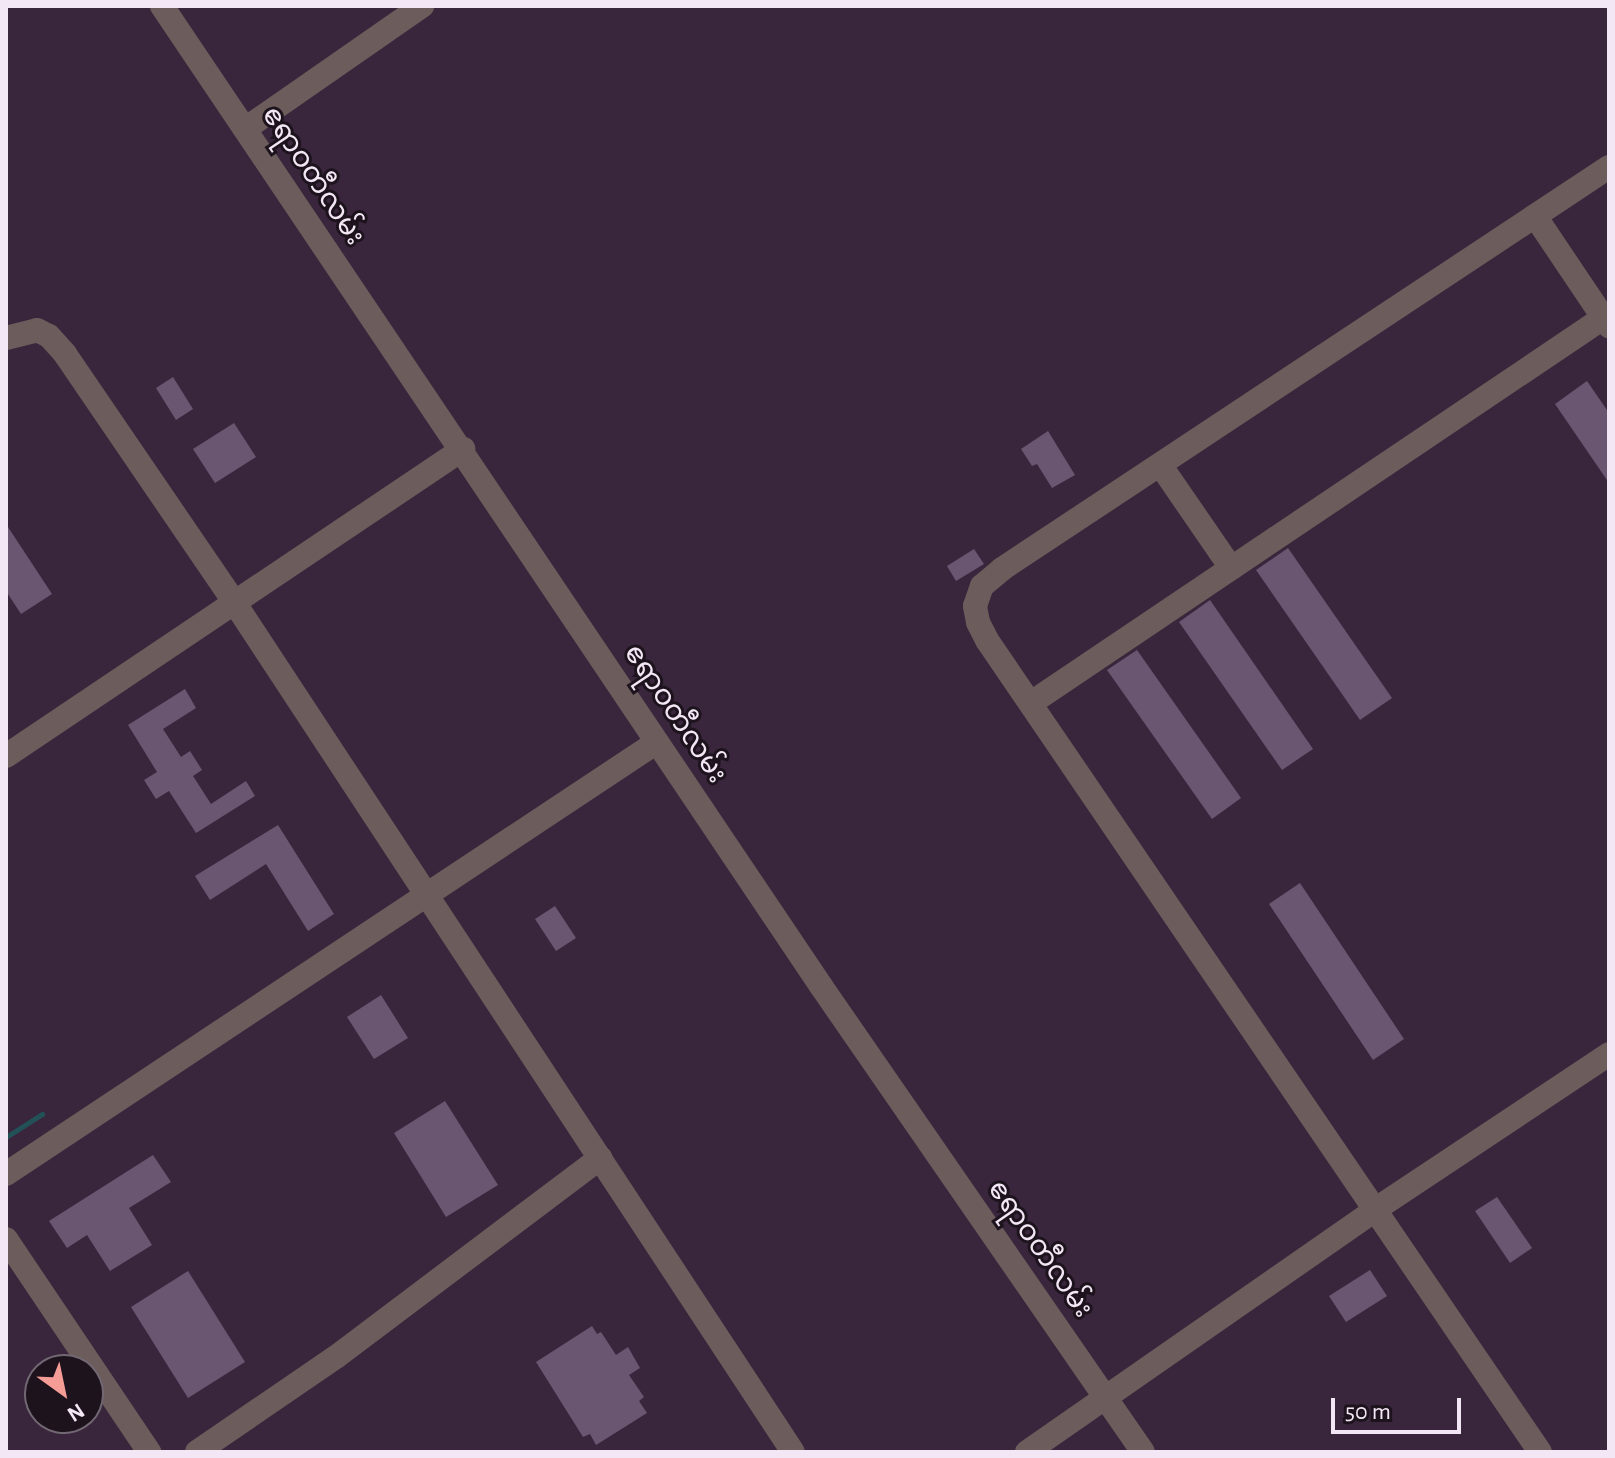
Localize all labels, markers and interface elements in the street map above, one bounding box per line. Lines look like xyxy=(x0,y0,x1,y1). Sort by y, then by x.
street label: ဧရာဝတီလမ်း xyxy=(254,100,372,252)
street label: ဧရာဝတီလမ်း xyxy=(616,638,734,790)
street label: ဧရာဝတီလမ်း xyxy=(980,1174,1100,1324)
north arrow xyxy=(24,1354,104,1434)
scale bar xyxy=(1335,1382,1465,1432)
text: N xyxy=(64,1399,88,1426)
text: 50 m xyxy=(1345,1400,1391,1424)

